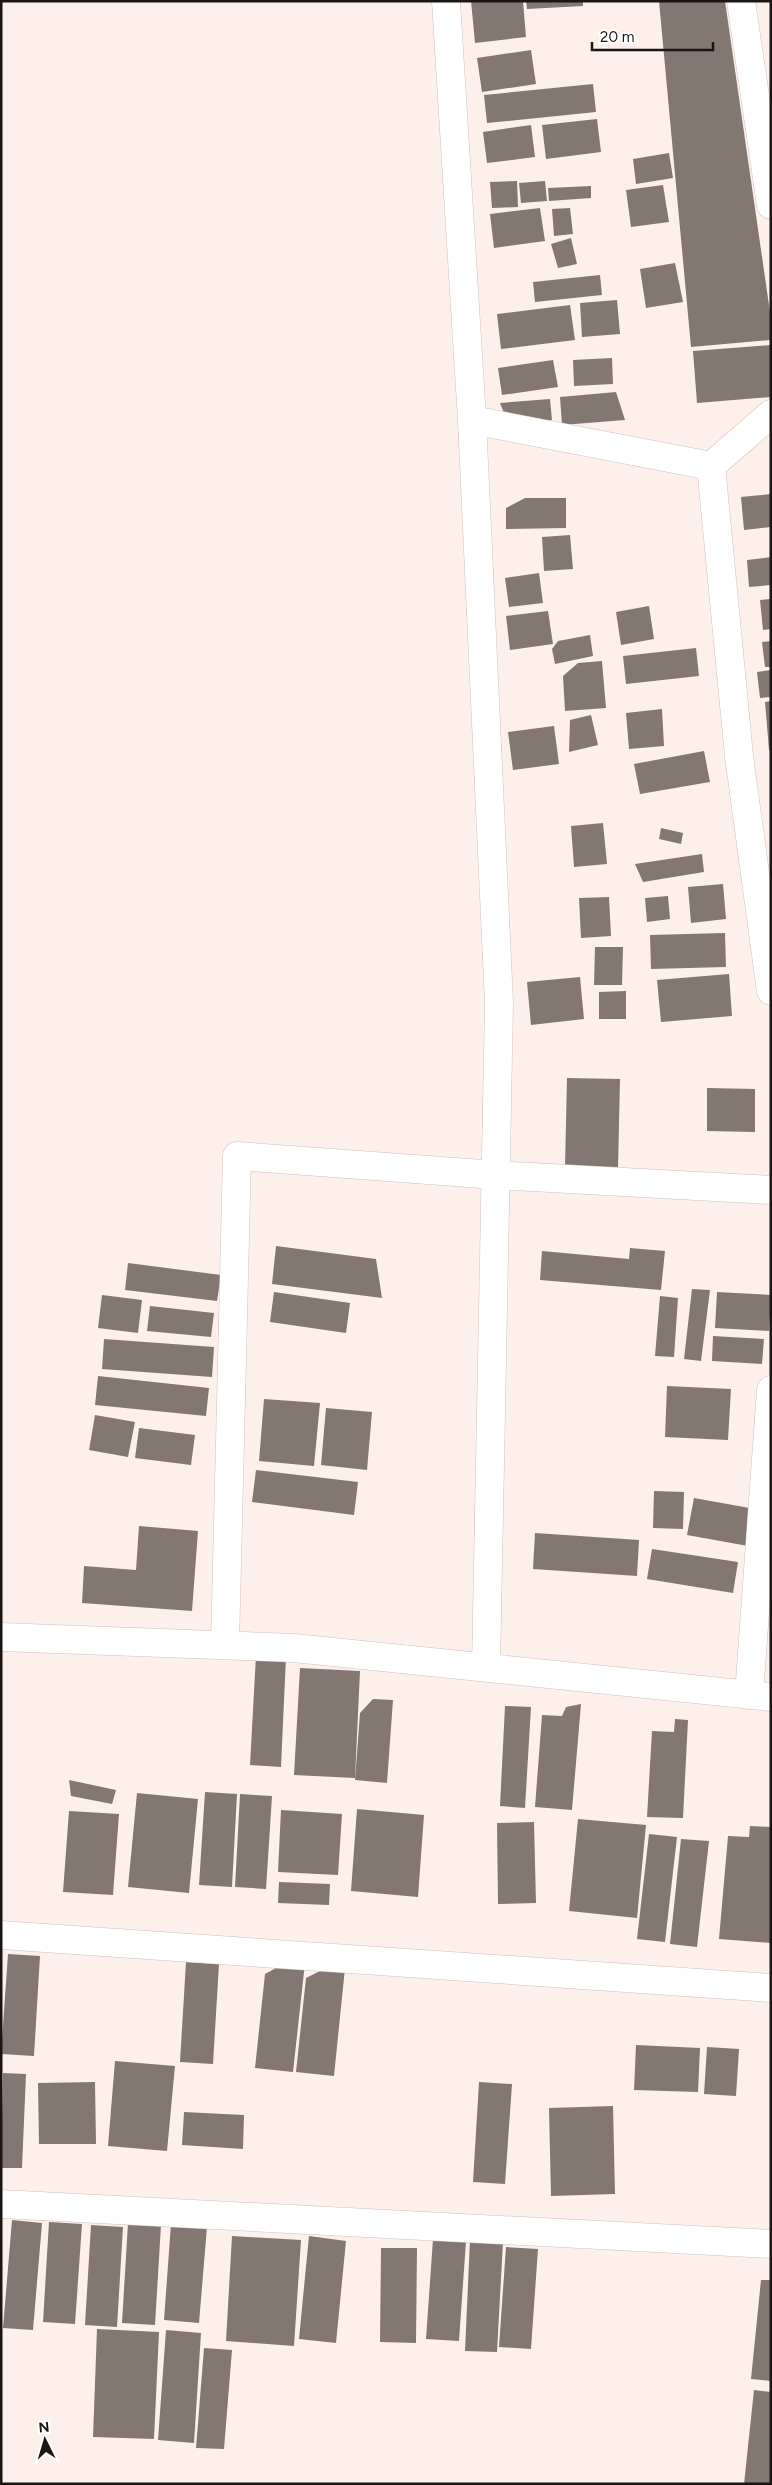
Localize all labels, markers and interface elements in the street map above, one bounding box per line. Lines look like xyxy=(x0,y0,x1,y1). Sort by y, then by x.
scale bar xyxy=(592,20,713,52)
text: 20 m xyxy=(600,28,634,46)
north arrow xyxy=(20,2415,70,2465)
text: N xyxy=(38,2419,50,2436)

